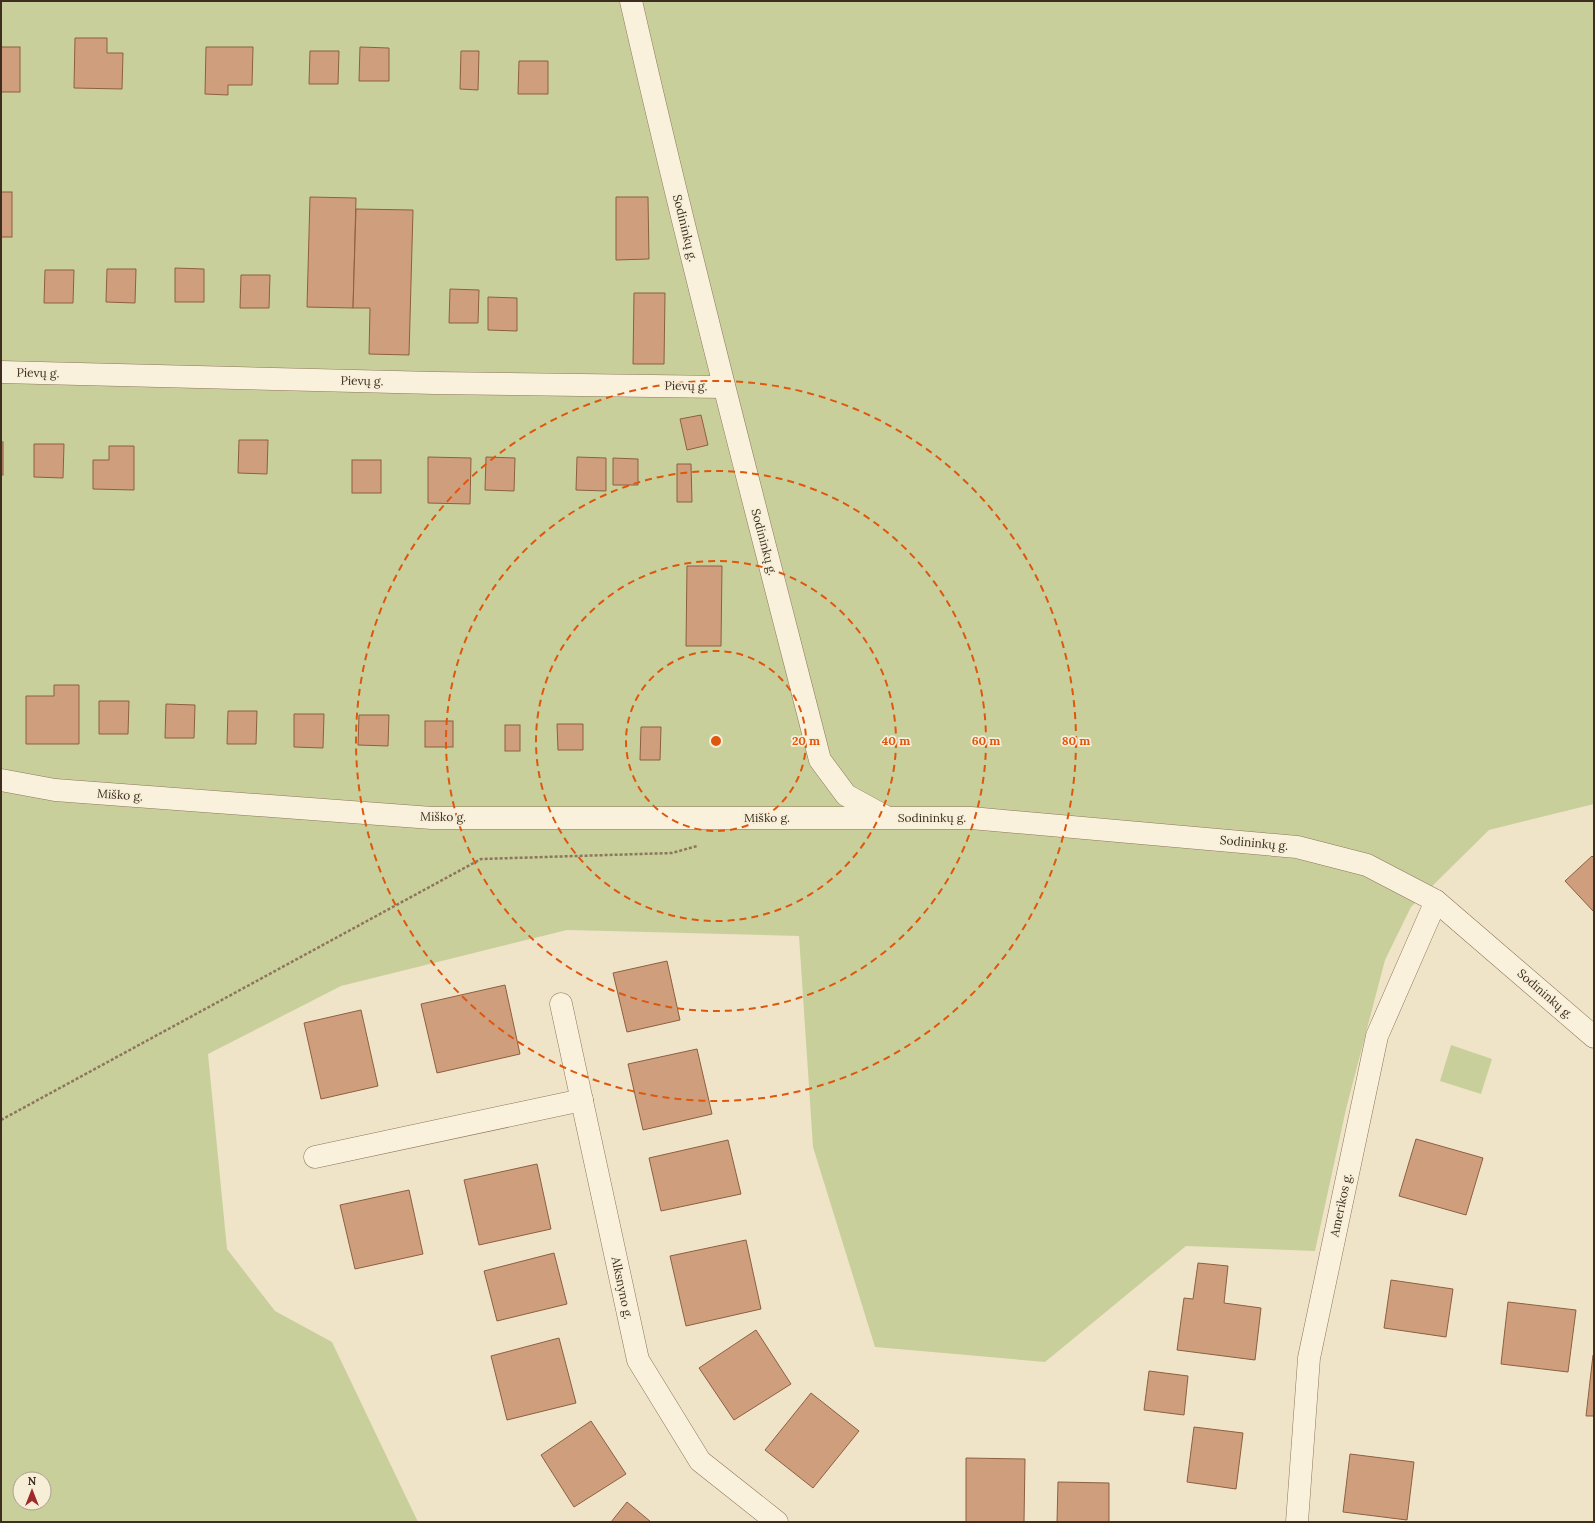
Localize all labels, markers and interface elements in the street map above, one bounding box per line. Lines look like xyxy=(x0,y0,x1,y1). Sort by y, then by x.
street label: Sodininkų g. xyxy=(670,193,701,263)
street label: Pievų g. xyxy=(16,365,60,380)
street label: Pievų g. xyxy=(340,373,384,388)
street label: Pievų g. xyxy=(664,378,708,393)
street label: Sodininkų g. xyxy=(748,507,781,577)
text: 20 m xyxy=(792,733,820,748)
text: 40 m xyxy=(882,733,910,748)
text: 60 m xyxy=(972,733,1000,748)
text: 80 m xyxy=(1062,733,1090,748)
centre of rings xyxy=(709,734,723,748)
street label: Miško g. xyxy=(97,785,144,804)
street label: Miško g. xyxy=(420,809,466,824)
street label: Miško g. xyxy=(744,810,790,825)
street label: Sodininkų g. xyxy=(898,810,966,825)
street label: Sodininkų g. xyxy=(1219,832,1289,853)
street label: Sodininkų g. xyxy=(1514,965,1576,1022)
street label: Amerikos g. xyxy=(1326,1172,1355,1239)
street label: Alksnyno g. xyxy=(608,1254,636,1320)
north arrow xyxy=(12,1471,52,1511)
text: N xyxy=(28,1474,37,1488)

